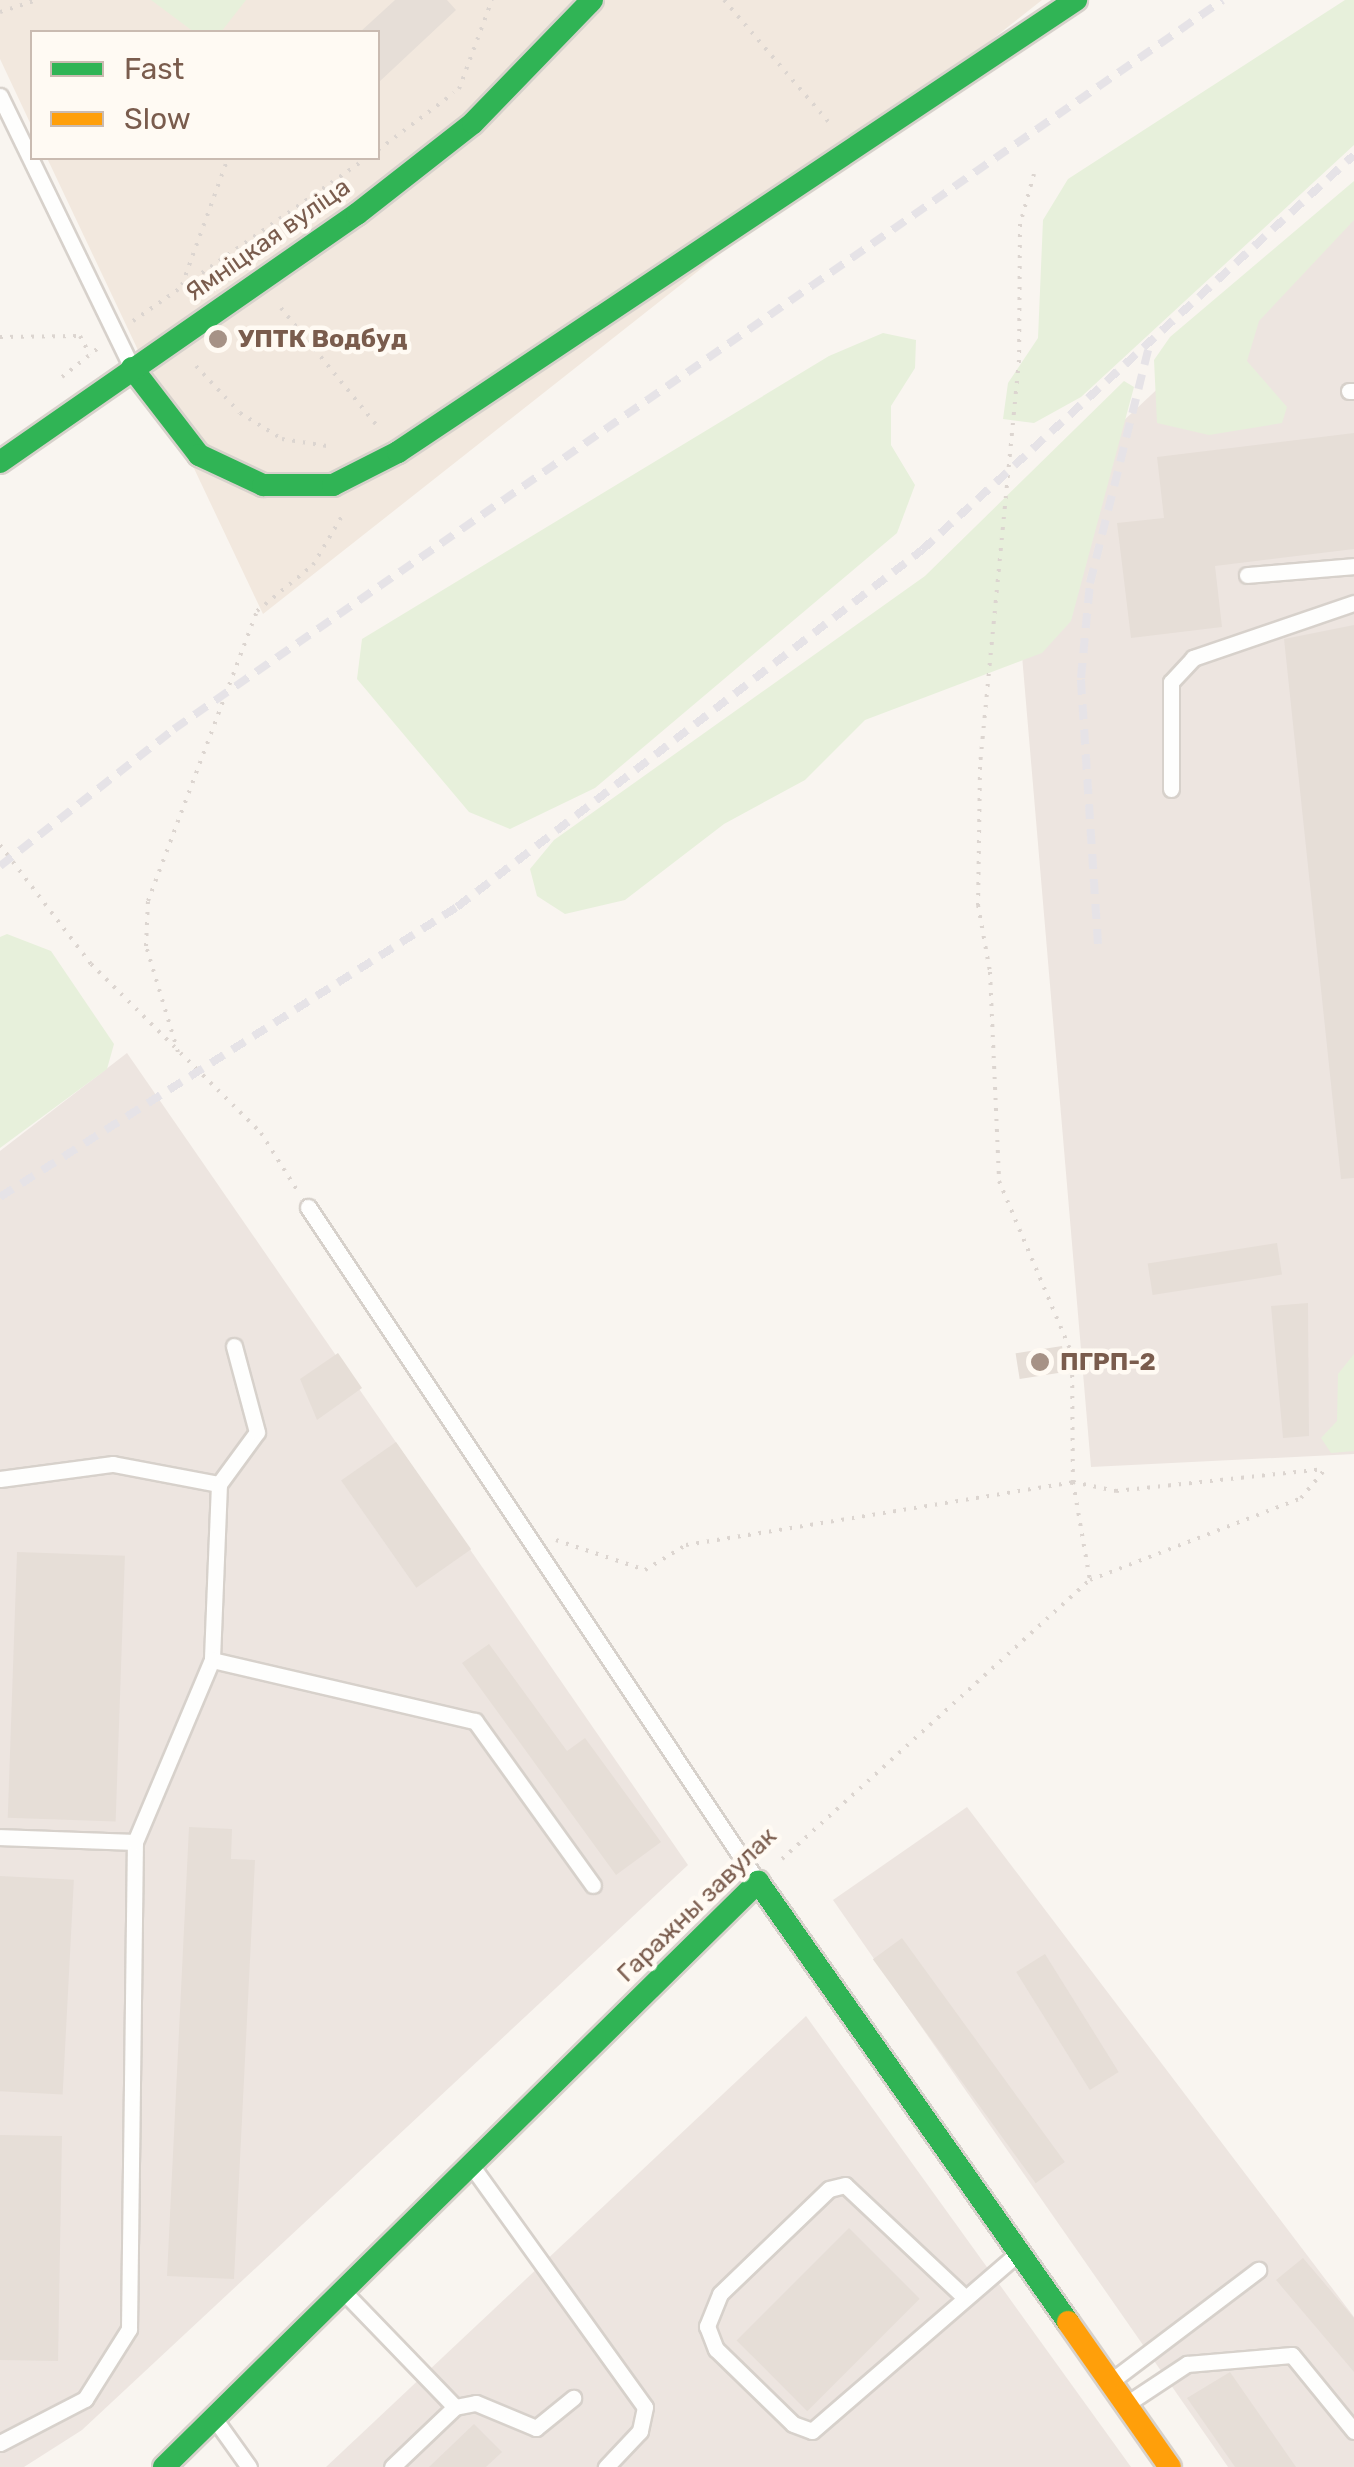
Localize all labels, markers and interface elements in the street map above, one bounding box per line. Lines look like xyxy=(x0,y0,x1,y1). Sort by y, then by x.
legend xyxy=(30,30,380,160)
text: Fast xyxy=(124,51,184,87)
text: Slow xyxy=(124,101,191,137)
street label: Ямніцкая вуліца xyxy=(180,172,356,308)
place label: УПТК Водбуд xyxy=(238,324,407,354)
marker: УПТК Водбуд xyxy=(207,328,229,350)
place label: ПГРП-2 xyxy=(1060,1347,1156,1377)
marker: ПГРП-2 xyxy=(1029,1351,1051,1373)
street label: Гаражны завулак xyxy=(611,1821,783,1989)

